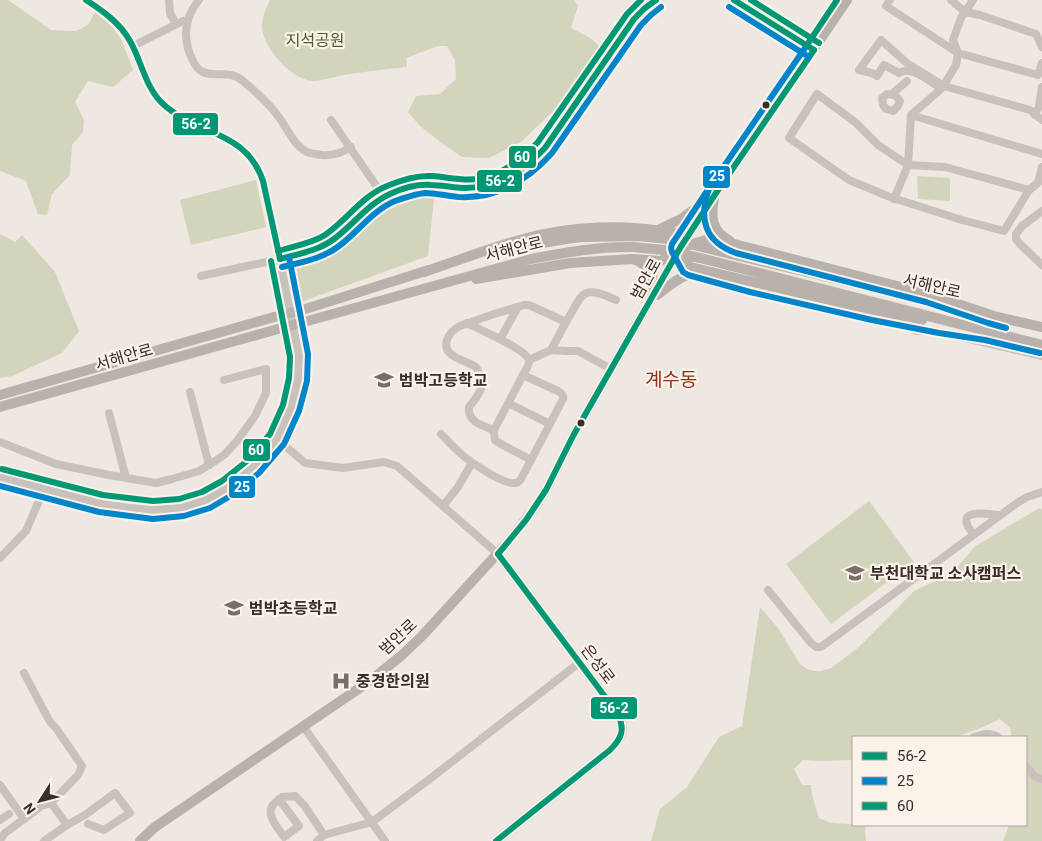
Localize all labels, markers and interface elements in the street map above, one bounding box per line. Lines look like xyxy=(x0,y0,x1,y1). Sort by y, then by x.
park label: 지석공원 xyxy=(286,31,344,50)
unlabelled marker xyxy=(761,100,771,110)
line badge: 56-2 xyxy=(172,112,219,136)
text: 56-2 xyxy=(181,116,211,132)
line badge: 60 xyxy=(508,145,537,169)
text: 60 xyxy=(514,149,530,165)
line badge: 25 xyxy=(702,165,731,189)
text: 25 xyxy=(709,168,725,184)
line badge: 56-2 xyxy=(476,169,523,193)
text: 56-2 xyxy=(485,173,515,189)
street label: 서해안로 xyxy=(483,233,545,265)
street label: 범안로 xyxy=(627,255,665,303)
street label: 서해안로 xyxy=(901,270,963,302)
street label: 서해안로 xyxy=(93,340,155,374)
district label: 계수동 xyxy=(645,368,697,391)
school or university icon: 범박고등학교 xyxy=(373,369,395,391)
place label: 범박고등학교 xyxy=(399,371,488,390)
unlabelled marker xyxy=(576,418,586,428)
line badge: 60 xyxy=(242,438,271,462)
text: 60 xyxy=(248,442,264,458)
line badge: 25 xyxy=(228,475,256,499)
text: 25 xyxy=(234,479,250,495)
school or university icon: 부천대학교 소사캠퍼스 xyxy=(844,562,866,584)
place label: 부천대학교 소사캠퍼스 xyxy=(870,564,1021,583)
school or university icon: 범박초등학교 xyxy=(223,597,245,619)
place label: 범박초등학교 xyxy=(249,599,338,618)
street label: 범안로 xyxy=(375,615,421,659)
street label: 은성로 xyxy=(577,641,619,688)
hospital icon: 중경한의원 xyxy=(330,670,352,692)
place label: 중경한의원 xyxy=(356,672,430,691)
line badge: 56-2 xyxy=(590,696,638,720)
text: 56-2 xyxy=(599,700,629,716)
legend xyxy=(852,736,1027,826)
text: 56-2 xyxy=(897,747,926,765)
text: 25 xyxy=(897,772,914,790)
north arrow xyxy=(15,776,65,826)
text: 60 xyxy=(897,797,914,815)
text: N xyxy=(20,800,39,817)

